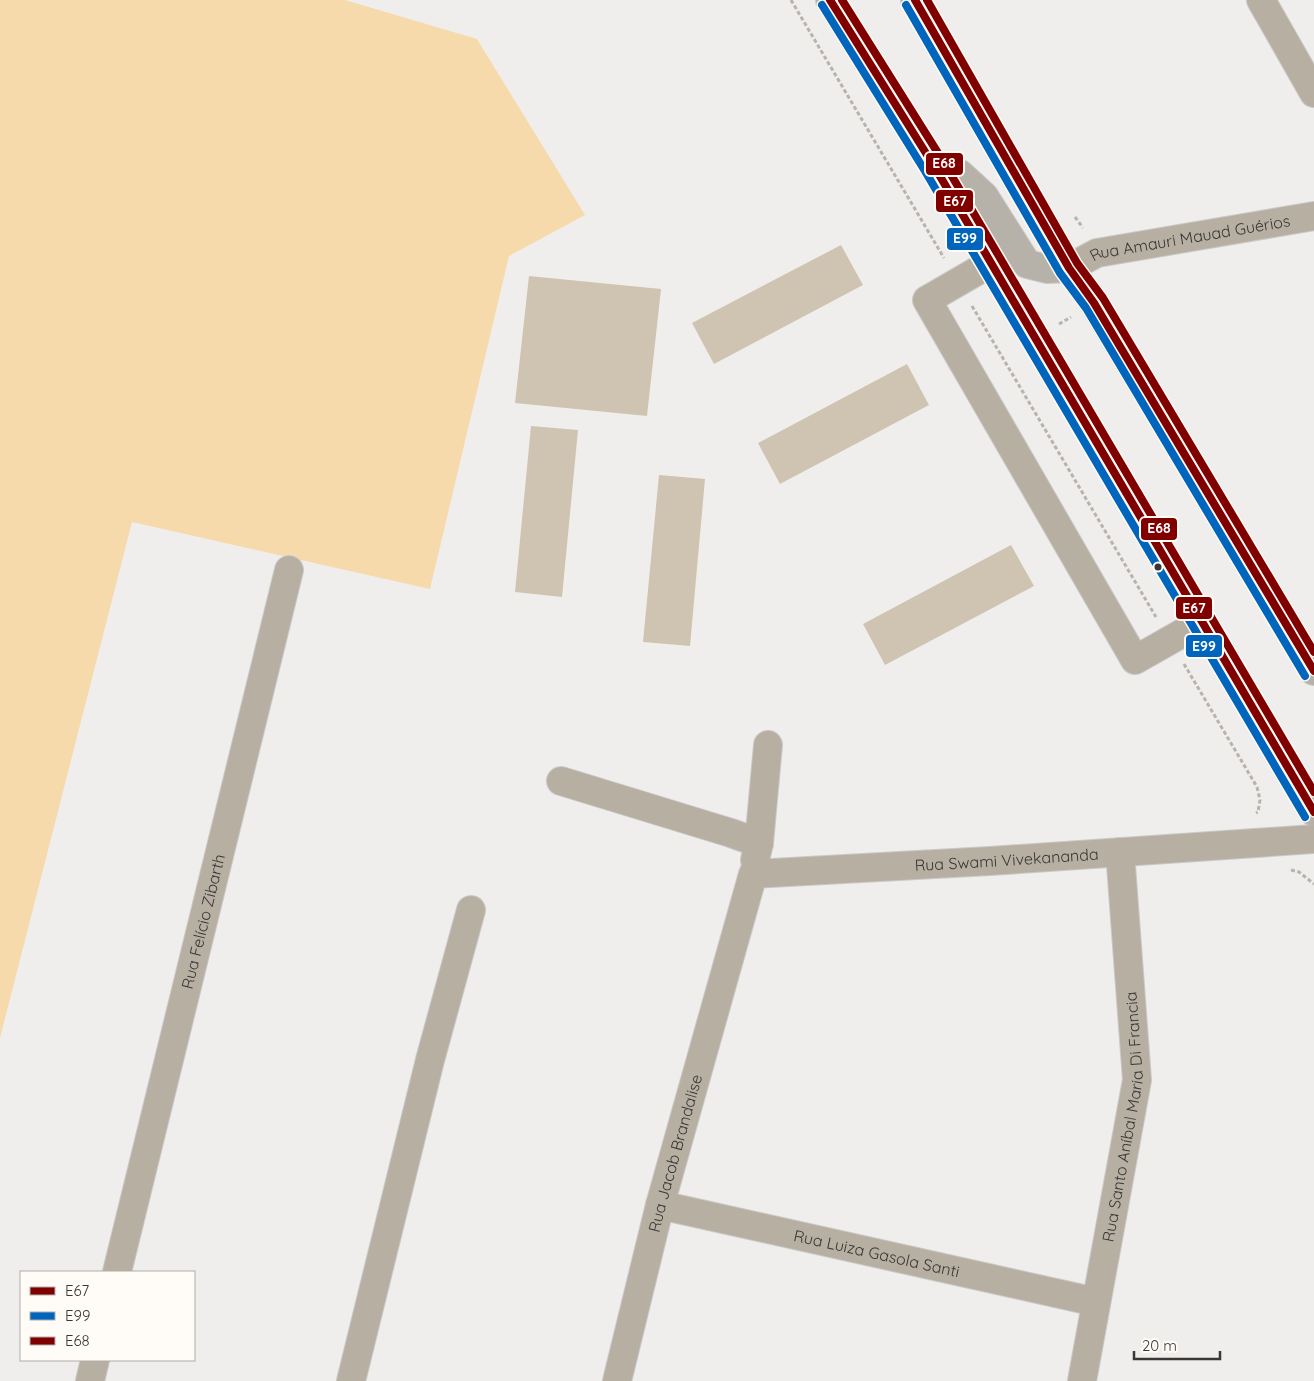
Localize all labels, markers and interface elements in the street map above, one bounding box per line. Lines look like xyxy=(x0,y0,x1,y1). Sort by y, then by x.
line badge: E68 xyxy=(925,152,964,176)
text: E68 xyxy=(932,154,956,172)
line badge: E67 xyxy=(935,189,974,213)
text: E67 xyxy=(943,192,967,210)
street label: Rua Amauri Mauad Guérios xyxy=(1086,210,1292,265)
line badge: E99 xyxy=(946,227,984,251)
text: E99 xyxy=(953,229,977,247)
line badge: E68 xyxy=(1140,517,1178,541)
text: E68 xyxy=(1147,519,1171,537)
unlabelled marker xyxy=(1153,562,1163,572)
line badge: E67 xyxy=(1175,596,1213,620)
text: E67 xyxy=(1182,599,1206,617)
line badge: E99 xyxy=(1185,634,1223,658)
text: E99 xyxy=(1192,637,1216,655)
street label: Rua Swami Vivekananda xyxy=(914,844,1099,875)
street label: Rua Felício Zibarth xyxy=(177,852,229,991)
street label: Rua Santo Aníbal Maria Di Francia xyxy=(1098,991,1147,1244)
street label: Rua Jacob Brandalise xyxy=(644,1072,706,1234)
street label: Rua Luiza Gasola Santi xyxy=(792,1225,962,1281)
legend xyxy=(20,1271,195,1361)
text: E67 xyxy=(65,1281,90,1300)
text: E99 xyxy=(65,1306,90,1325)
scale bar xyxy=(1134,1328,1220,1360)
text: E68 xyxy=(65,1331,90,1350)
text: 20 m xyxy=(1142,1336,1177,1355)

